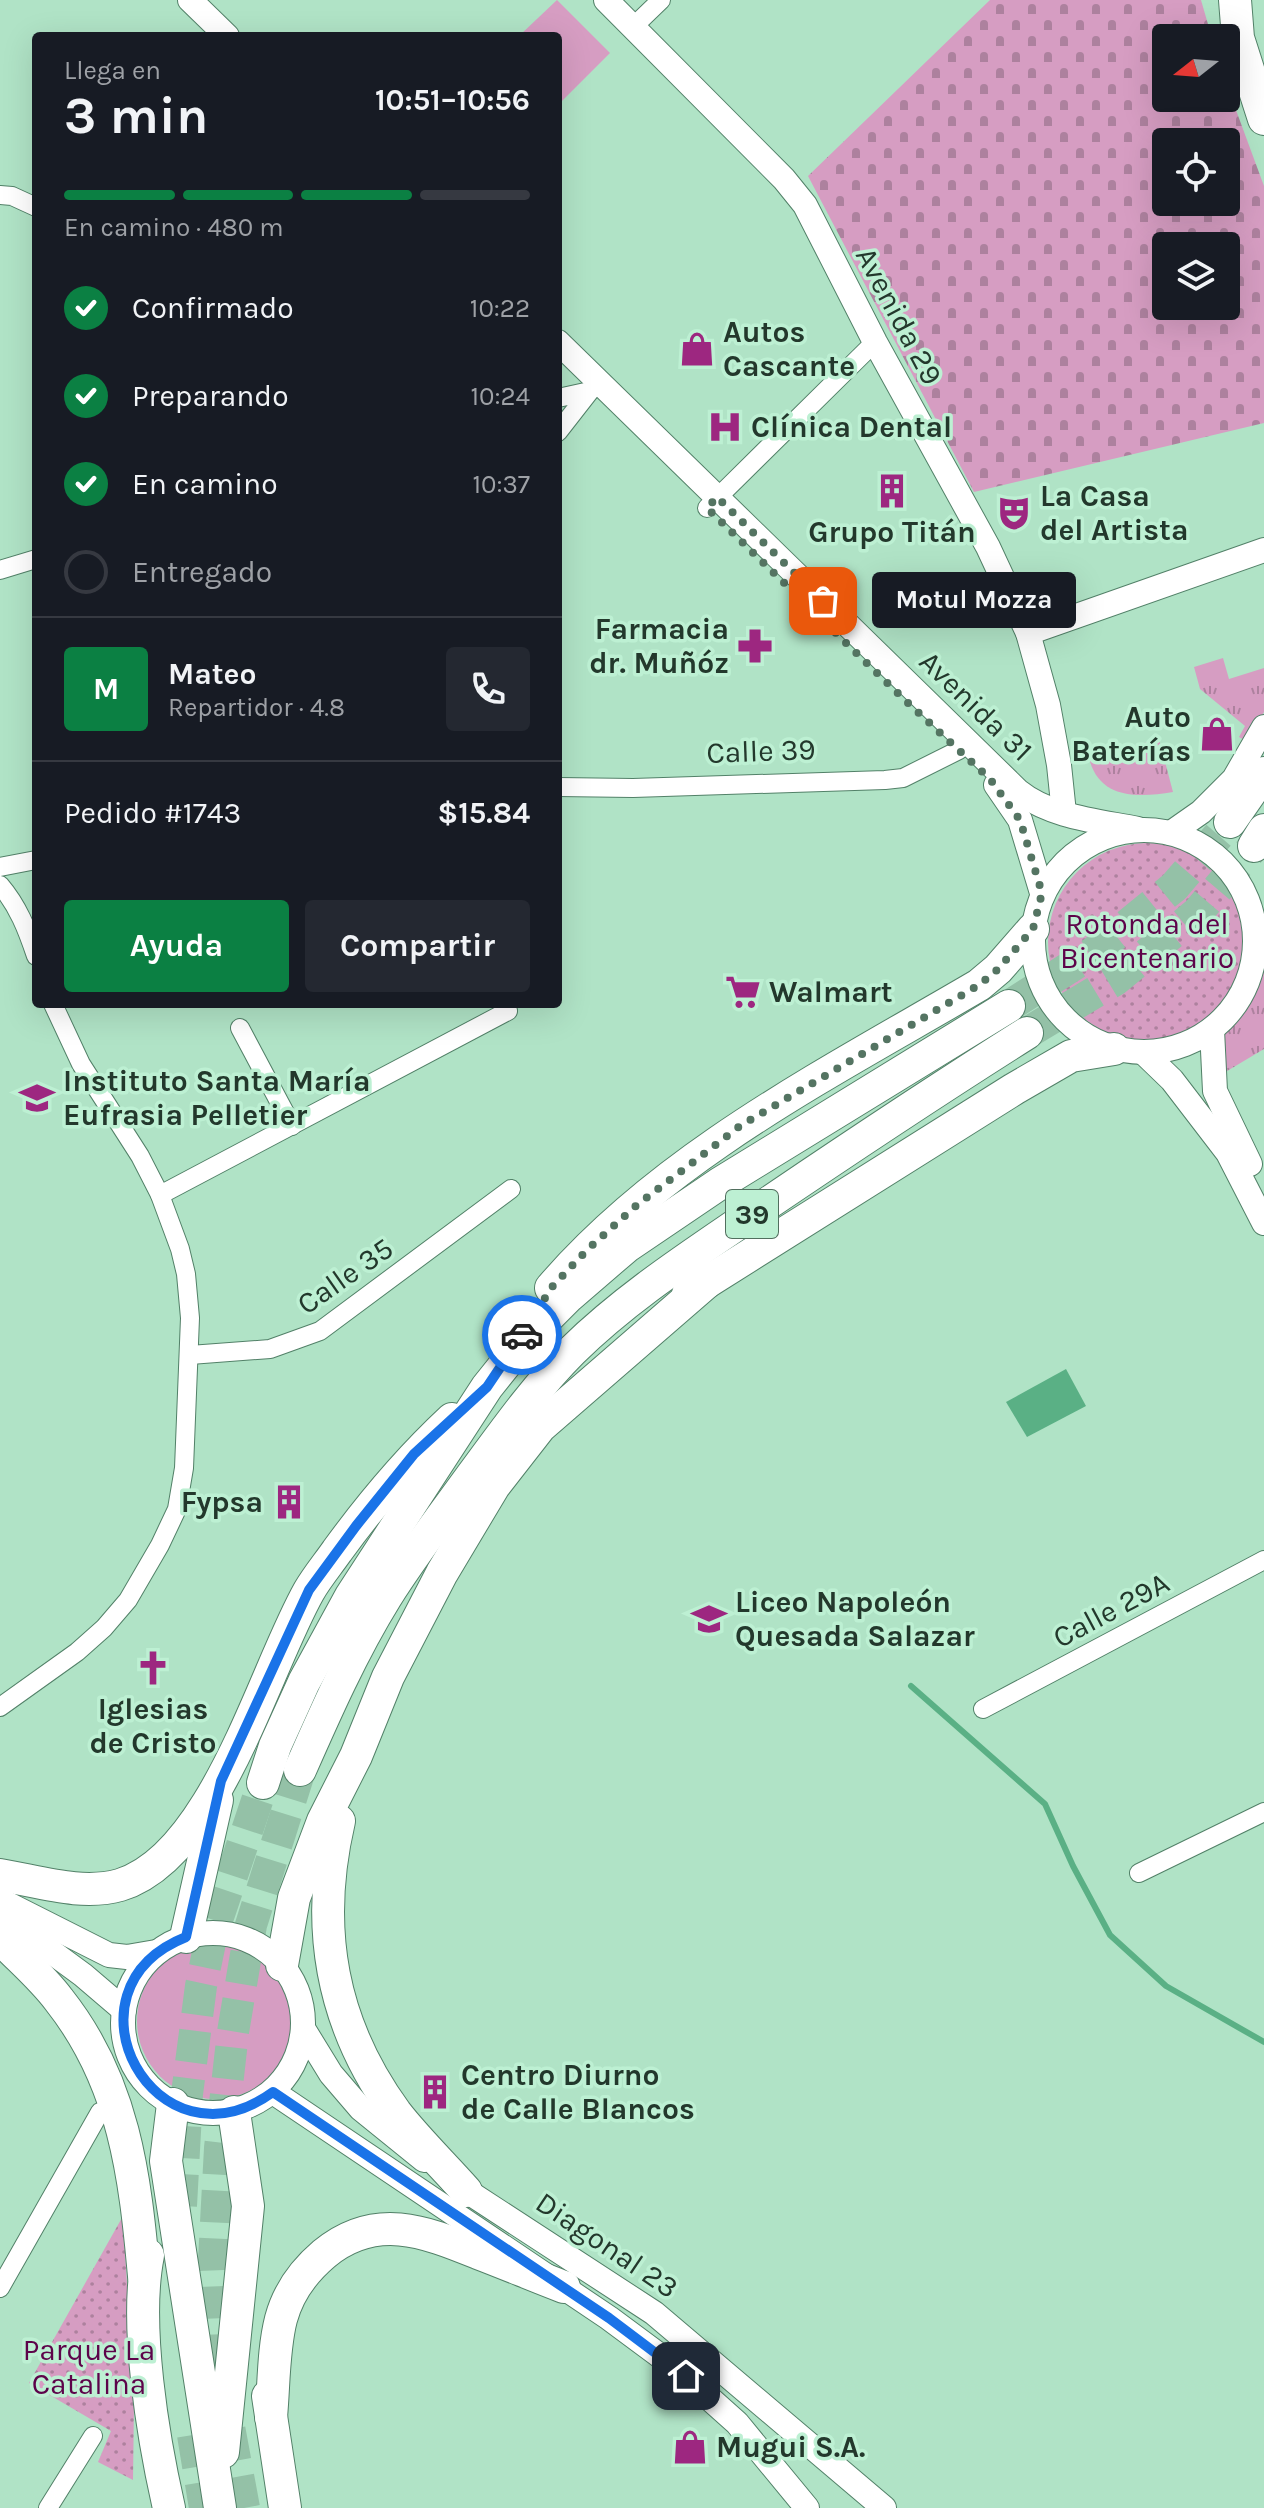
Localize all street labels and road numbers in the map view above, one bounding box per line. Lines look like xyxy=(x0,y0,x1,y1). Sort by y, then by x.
street label: Avenida 29 xyxy=(848,241,950,391)
street label: Avenida 31 xyxy=(912,643,1040,769)
street label: Calle 39 xyxy=(706,731,816,771)
road number: 39 xyxy=(726,1190,778,1238)
street label: Calle 35 xyxy=(290,1230,400,1322)
street label: Calle 29A xyxy=(1047,1564,1175,1656)
street label: Diagonal 23 xyxy=(529,2184,685,2306)

